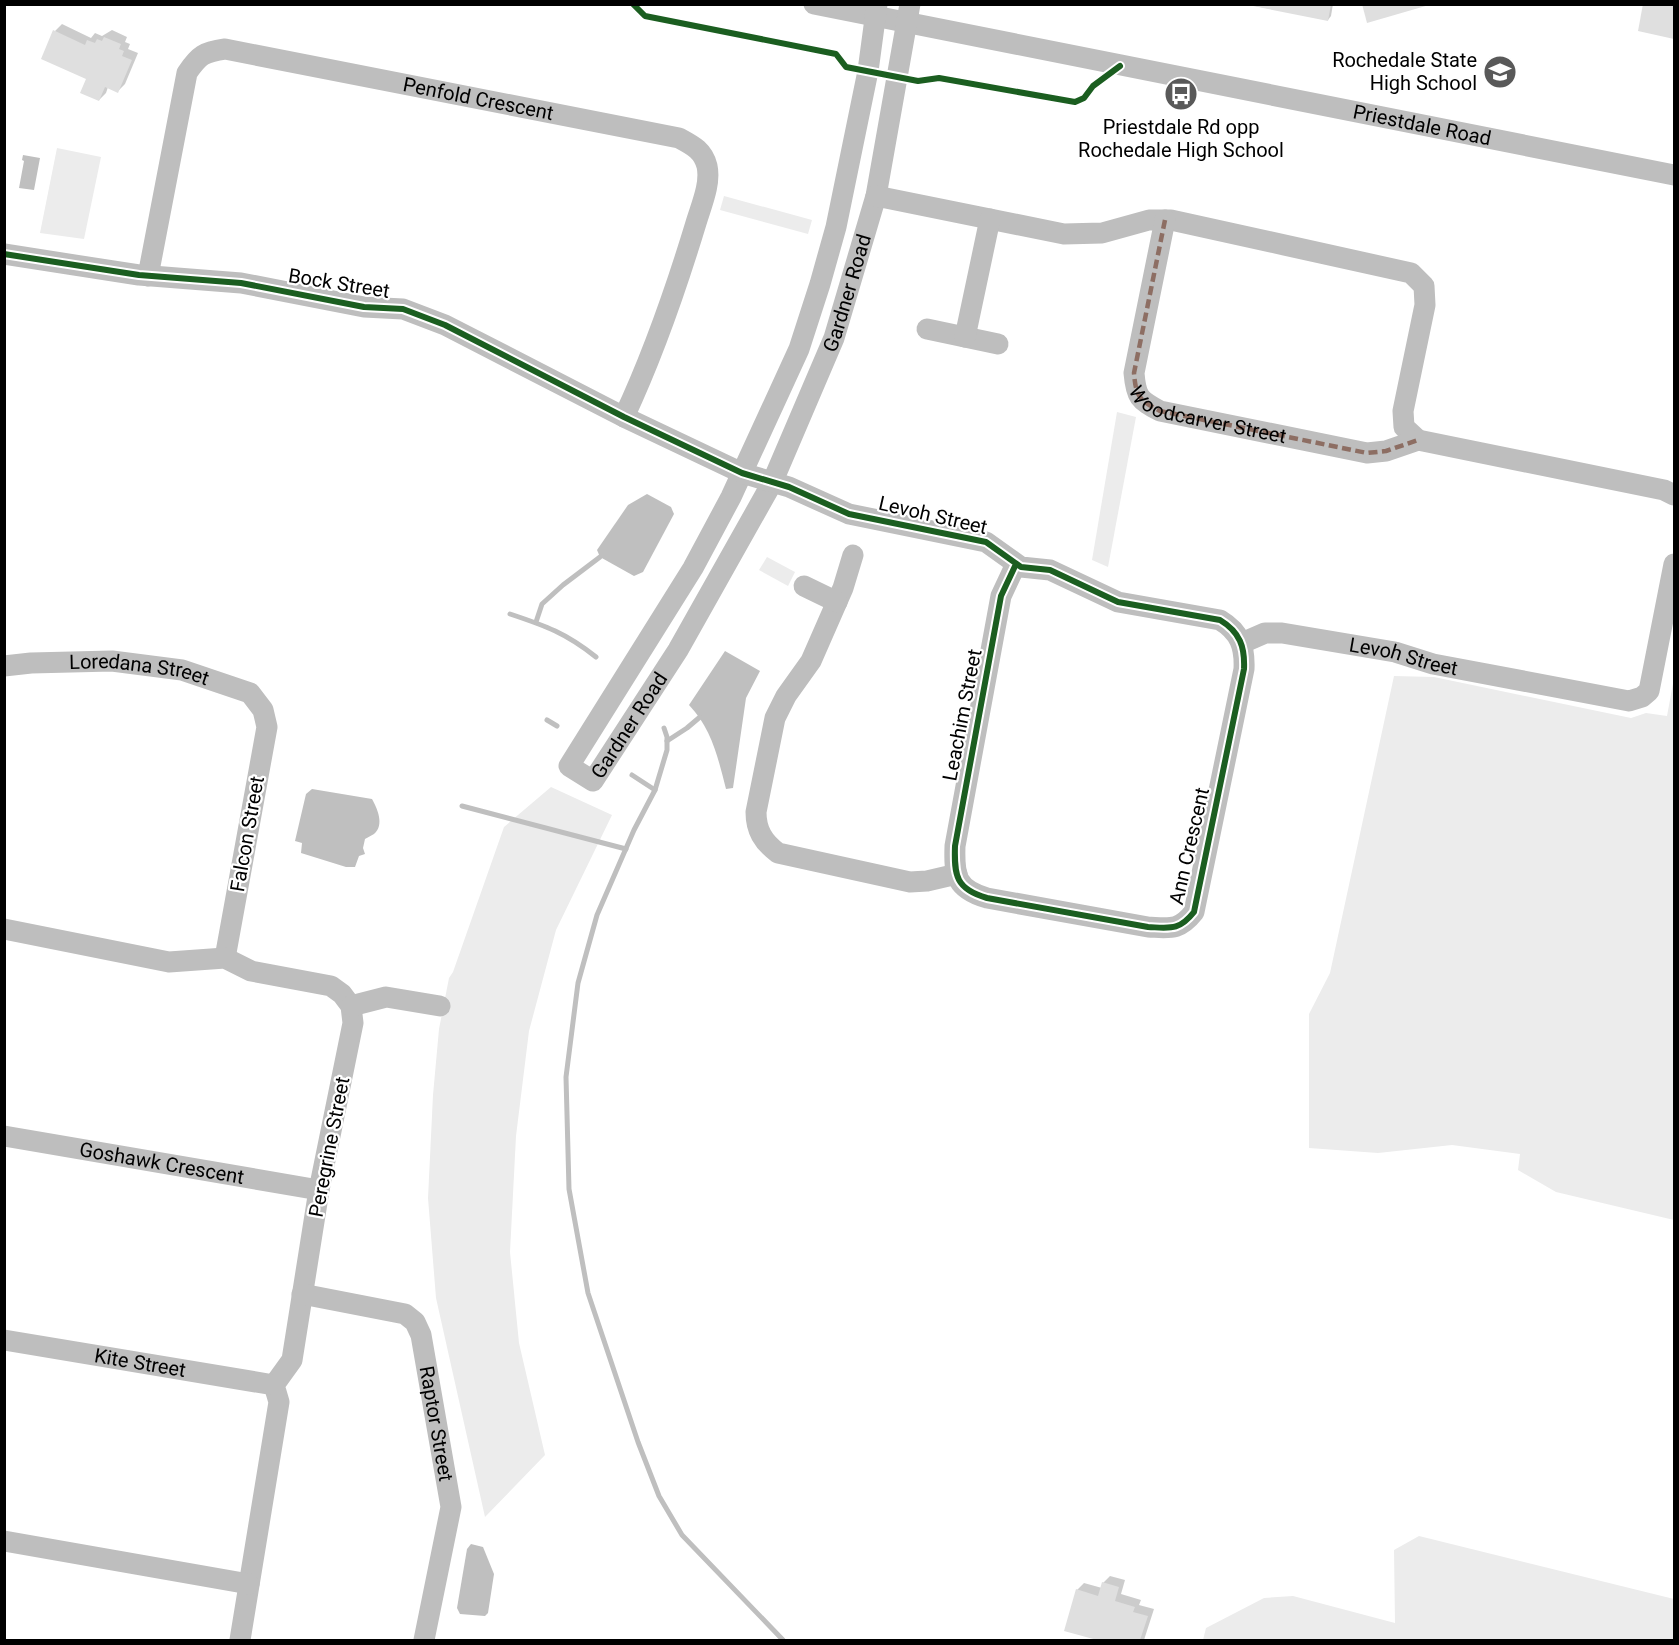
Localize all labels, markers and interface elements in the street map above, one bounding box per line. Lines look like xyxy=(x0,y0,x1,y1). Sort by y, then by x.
place label: Rochedale State High School xyxy=(1332,48,1477,95)
school or university icon: Rochedale State High School xyxy=(1482,54,1518,90)
street label: Penfold Crescent xyxy=(401,72,556,125)
bus stop icon: Priestdale Rd opp Rochedale High School xyxy=(1163,76,1199,112)
street label: Priestdale Road xyxy=(1351,99,1493,150)
place label: Priestdale Rd opp Rochedale High School xyxy=(1078,115,1284,162)
street label: Gardner Road xyxy=(817,231,876,356)
street label: Bock Street xyxy=(287,263,391,303)
street label: Woodcarver Street xyxy=(1124,381,1288,448)
street label: Levoh Street xyxy=(876,491,990,539)
street label: Levoh Street xyxy=(1347,633,1460,680)
street label: Leachim Street xyxy=(937,647,987,783)
street label: Loredana Street xyxy=(69,649,212,690)
street label: Gardner Road xyxy=(586,668,672,783)
street label: Falcon Street xyxy=(225,774,269,894)
street label: Ann Crescent xyxy=(1164,785,1214,907)
street label: Peregrine Street xyxy=(304,1075,354,1219)
street label: Goshawk Crescent xyxy=(78,1137,246,1189)
street label: Kite Street xyxy=(93,1343,188,1382)
street label: Raptor Street xyxy=(415,1364,458,1483)

